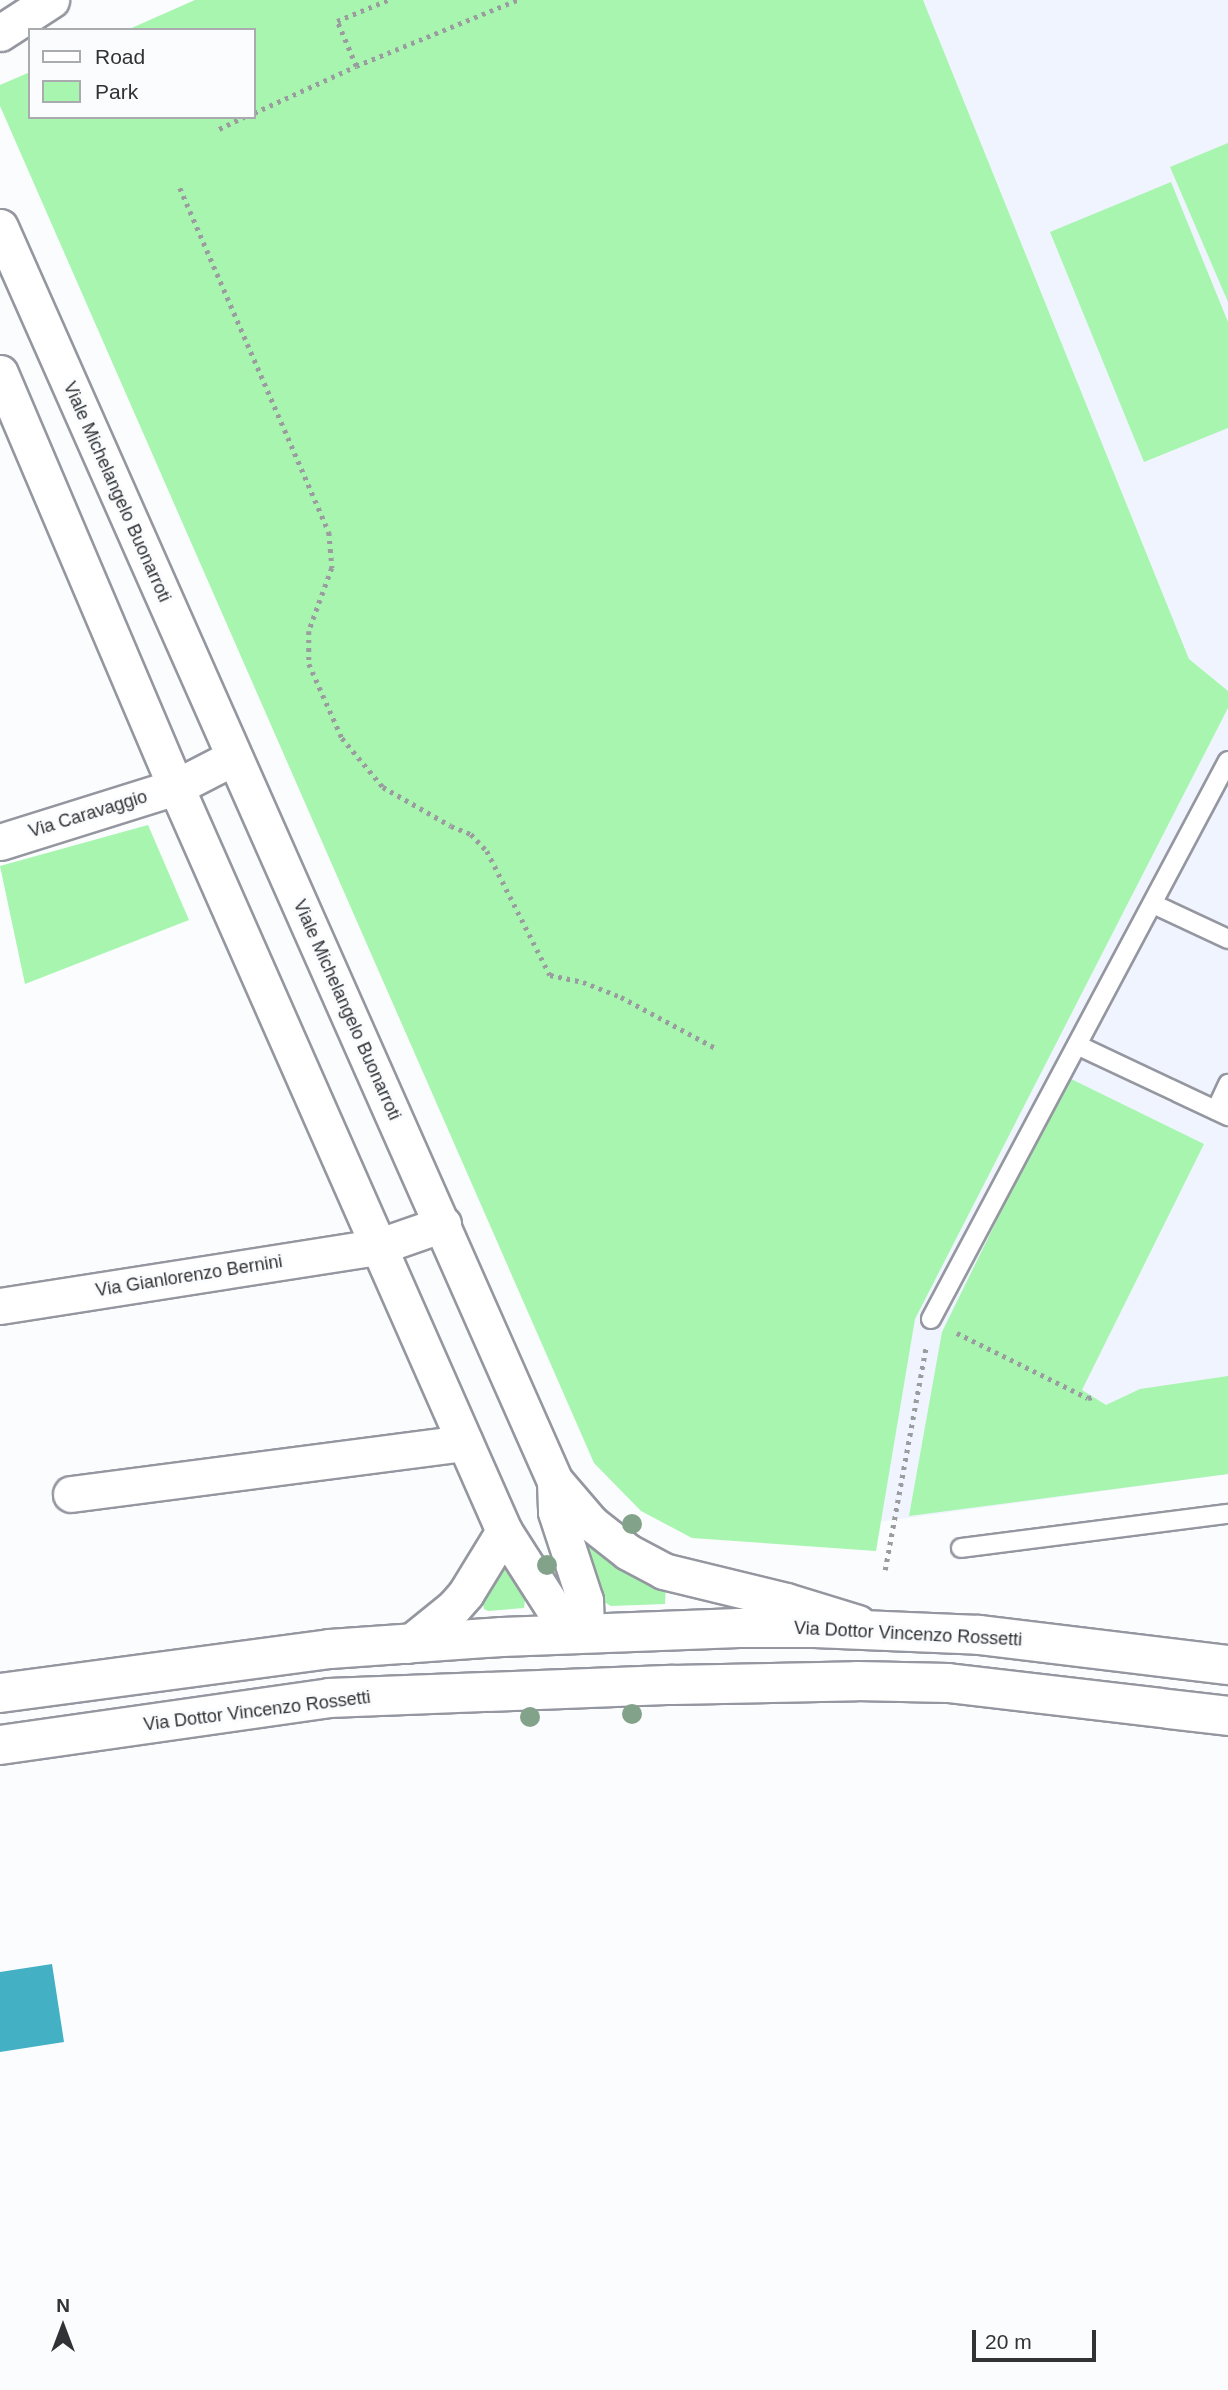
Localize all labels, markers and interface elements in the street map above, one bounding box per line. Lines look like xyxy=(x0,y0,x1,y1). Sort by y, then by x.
legend xyxy=(28,28,256,119)
text: Road xyxy=(95,45,145,68)
text: Park xyxy=(95,80,138,103)
street label: Viale Michelangelo Buonarroti xyxy=(59,379,175,605)
street label: Via Caravaggio xyxy=(26,786,150,842)
street label: Viale Michelangelo Buonarroti xyxy=(289,897,405,1123)
street label: Via Gianlorenzo Bernini xyxy=(94,1251,284,1301)
street label: Via Dottor Vincenzo Rossetti xyxy=(793,1617,1023,1651)
street label: Via Dottor Vincenzo Rossetti xyxy=(142,1686,372,1736)
north arrow xyxy=(28,2292,98,2362)
text: N xyxy=(56,2295,70,2316)
scale bar xyxy=(976,2316,1100,2360)
text: 20 m xyxy=(985,2330,1032,2353)

